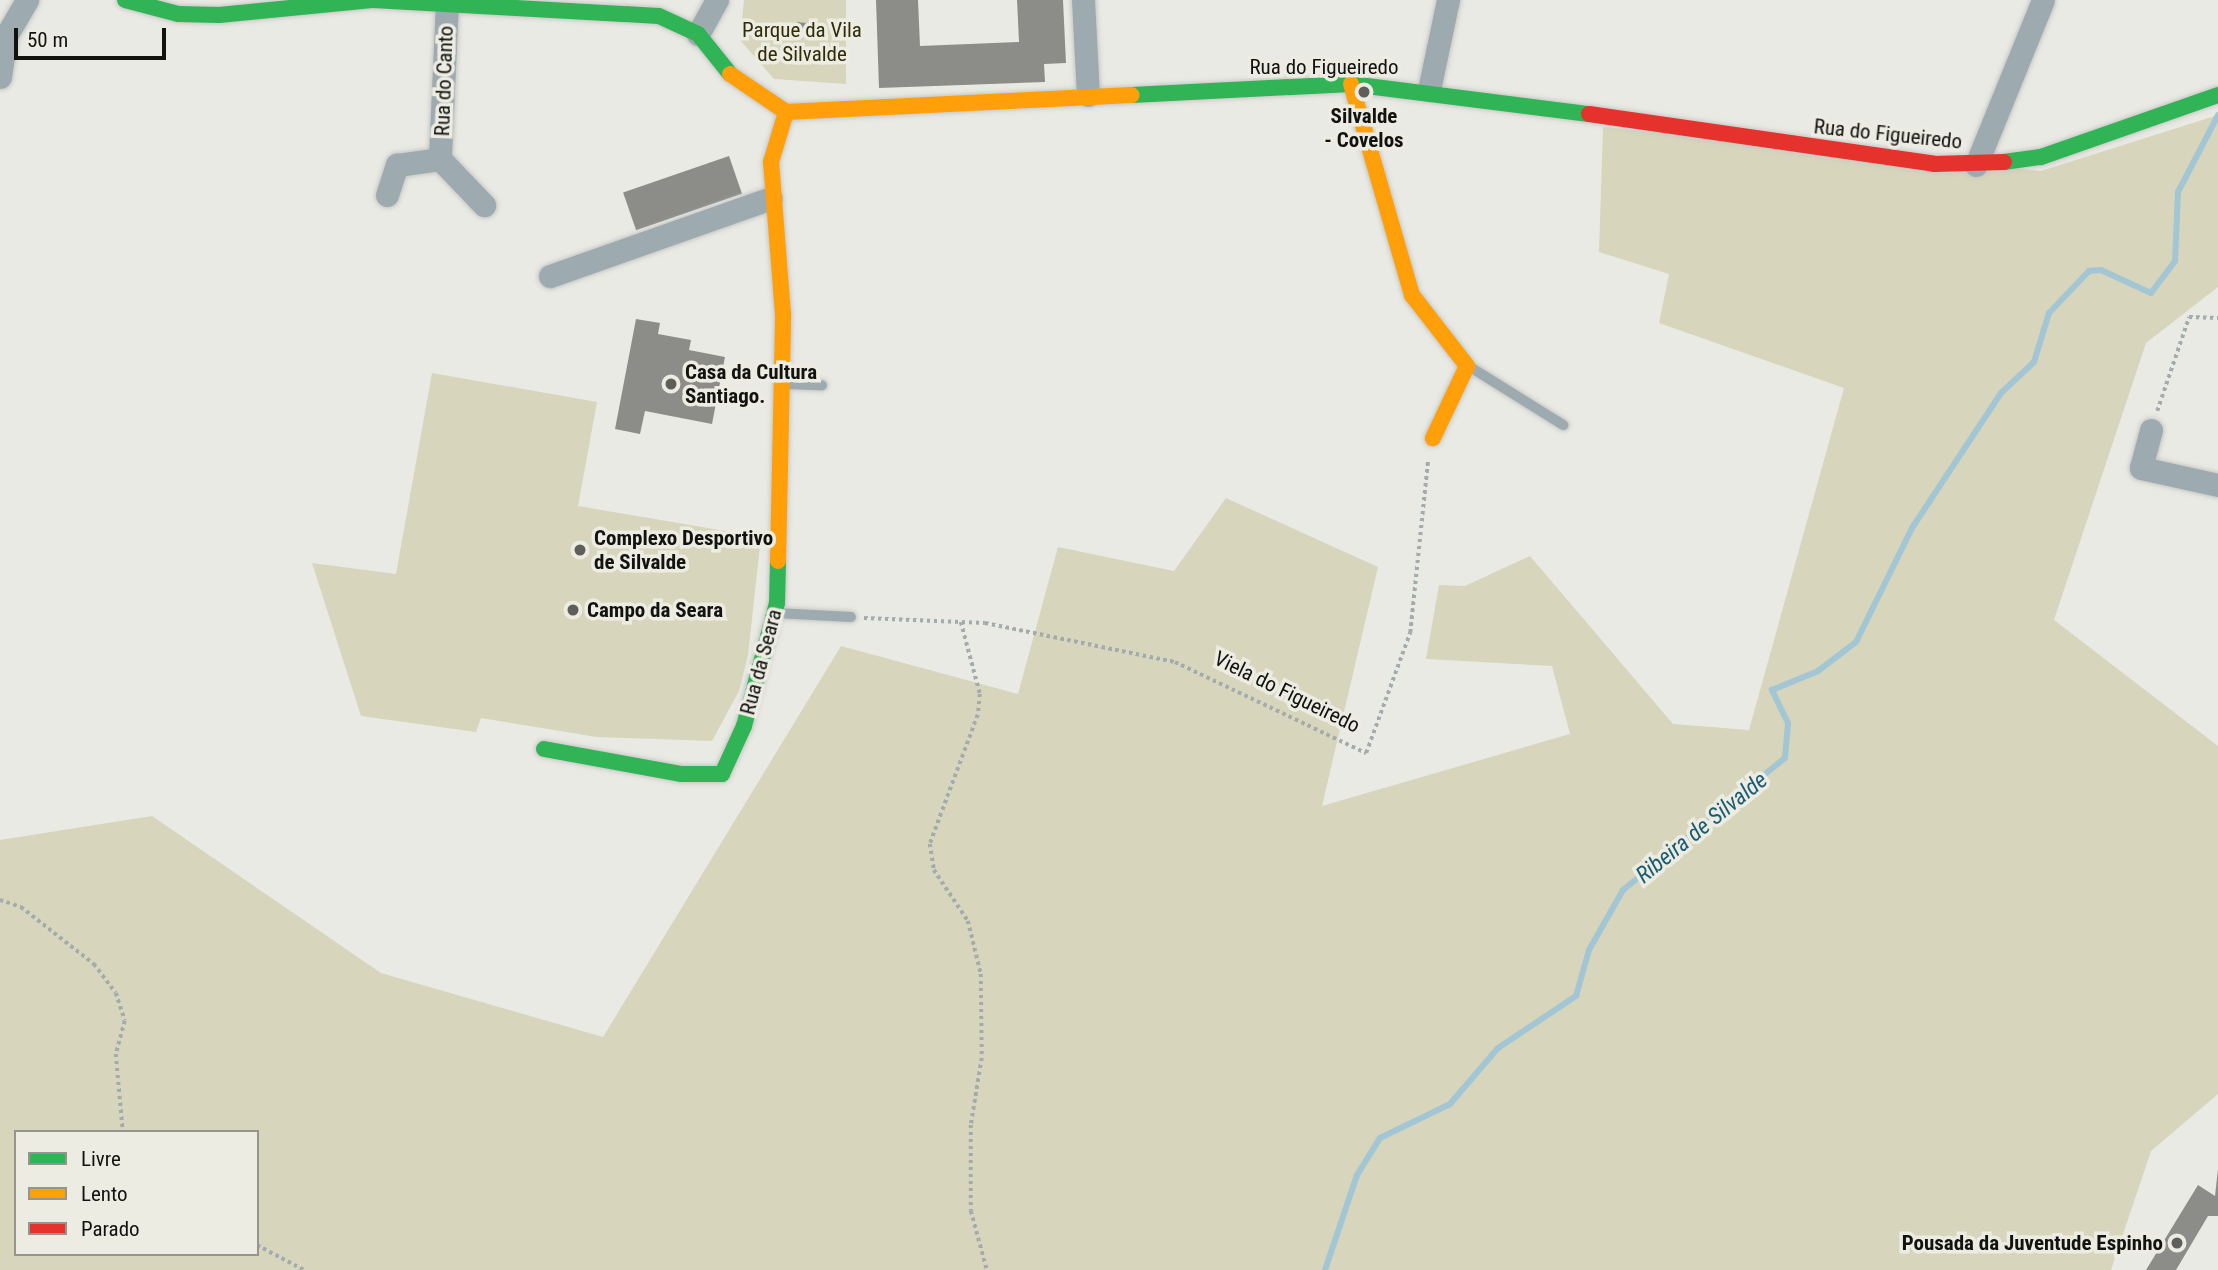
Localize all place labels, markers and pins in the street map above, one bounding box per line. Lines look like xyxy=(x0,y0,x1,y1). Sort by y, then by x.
marker: Silvalde - Covelos xyxy=(1356,84,1372,100)
place label: Silvalde - Covelos xyxy=(1324,103,1404,153)
place label: Casa da Cultura Santiago. xyxy=(685,359,817,409)
marker: Casa da Cultura Santiago. xyxy=(663,376,679,392)
place label: Complexo Desportivo de Silvalde xyxy=(594,525,773,575)
marker: Complexo Desportivo de Silvalde xyxy=(572,542,588,558)
place label: Campo da Seara xyxy=(587,597,723,623)
marker: Campo da Seara xyxy=(565,602,581,618)
place label: Pousada da Juventude Espinho xyxy=(1902,1230,2163,1256)
marker: Pousada da Juventude Espinho xyxy=(2169,1235,2185,1251)

